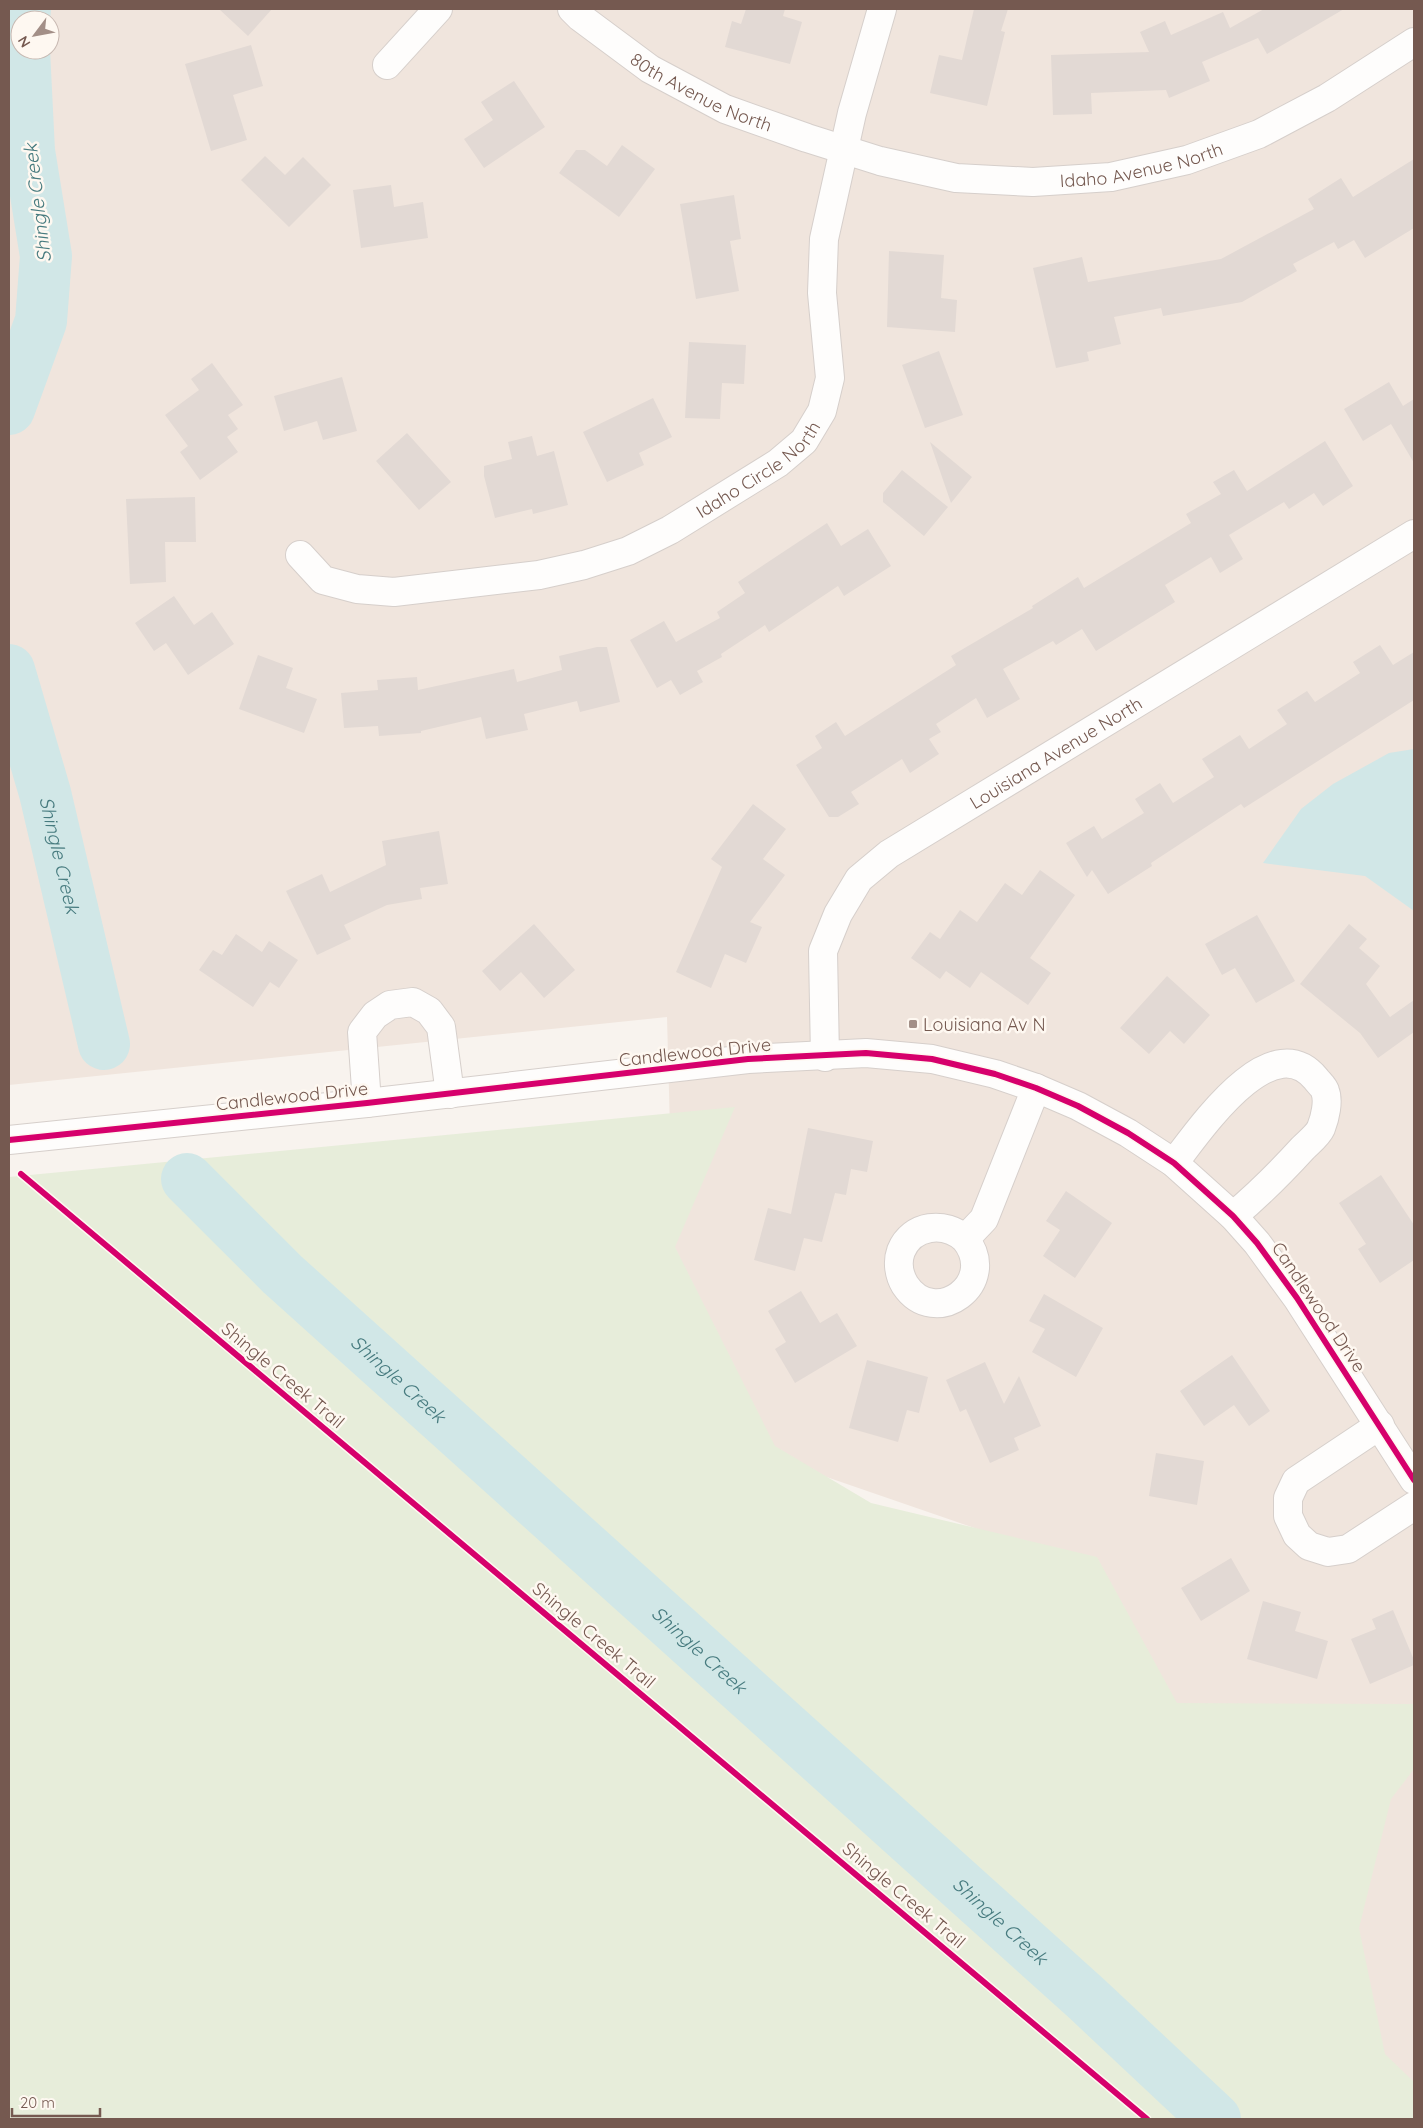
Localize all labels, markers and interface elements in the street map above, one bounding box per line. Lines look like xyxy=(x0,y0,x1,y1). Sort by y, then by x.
north arrow xyxy=(10,10,60,60)
text: N xyxy=(14,33,34,51)
street label: 80th Avenue North xyxy=(626,47,775,136)
street label: Idaho Avenue North xyxy=(1059,137,1226,192)
water label: Shingle Creek xyxy=(18,140,56,264)
street label: Idaho Circle North xyxy=(691,417,825,523)
street label: Louisiana Avenue North xyxy=(965,691,1146,814)
water label: Shingle Creek xyxy=(34,794,85,918)
place label: Louisiana Av N xyxy=(923,1013,1046,1036)
marker: Louisiana Av N xyxy=(907,1018,919,1030)
street label: Candlewood Drive xyxy=(618,1033,772,1071)
street label: Candlewood Drive xyxy=(215,1077,369,1115)
street label: Candlewood Drive xyxy=(1267,1237,1371,1377)
street label: Shingle Creek Trail xyxy=(217,1317,349,1433)
water label: Shingle Creek xyxy=(346,1330,452,1429)
street label: Shingle Creek Trail xyxy=(528,1577,660,1693)
water label: Shingle Creek xyxy=(647,1601,753,1700)
street label: Shingle Creek Trail xyxy=(838,1837,970,1953)
water label: Shingle Creek xyxy=(948,1872,1054,1971)
scale bar xyxy=(12,2086,100,2118)
text: 20 m xyxy=(20,2093,55,2112)

